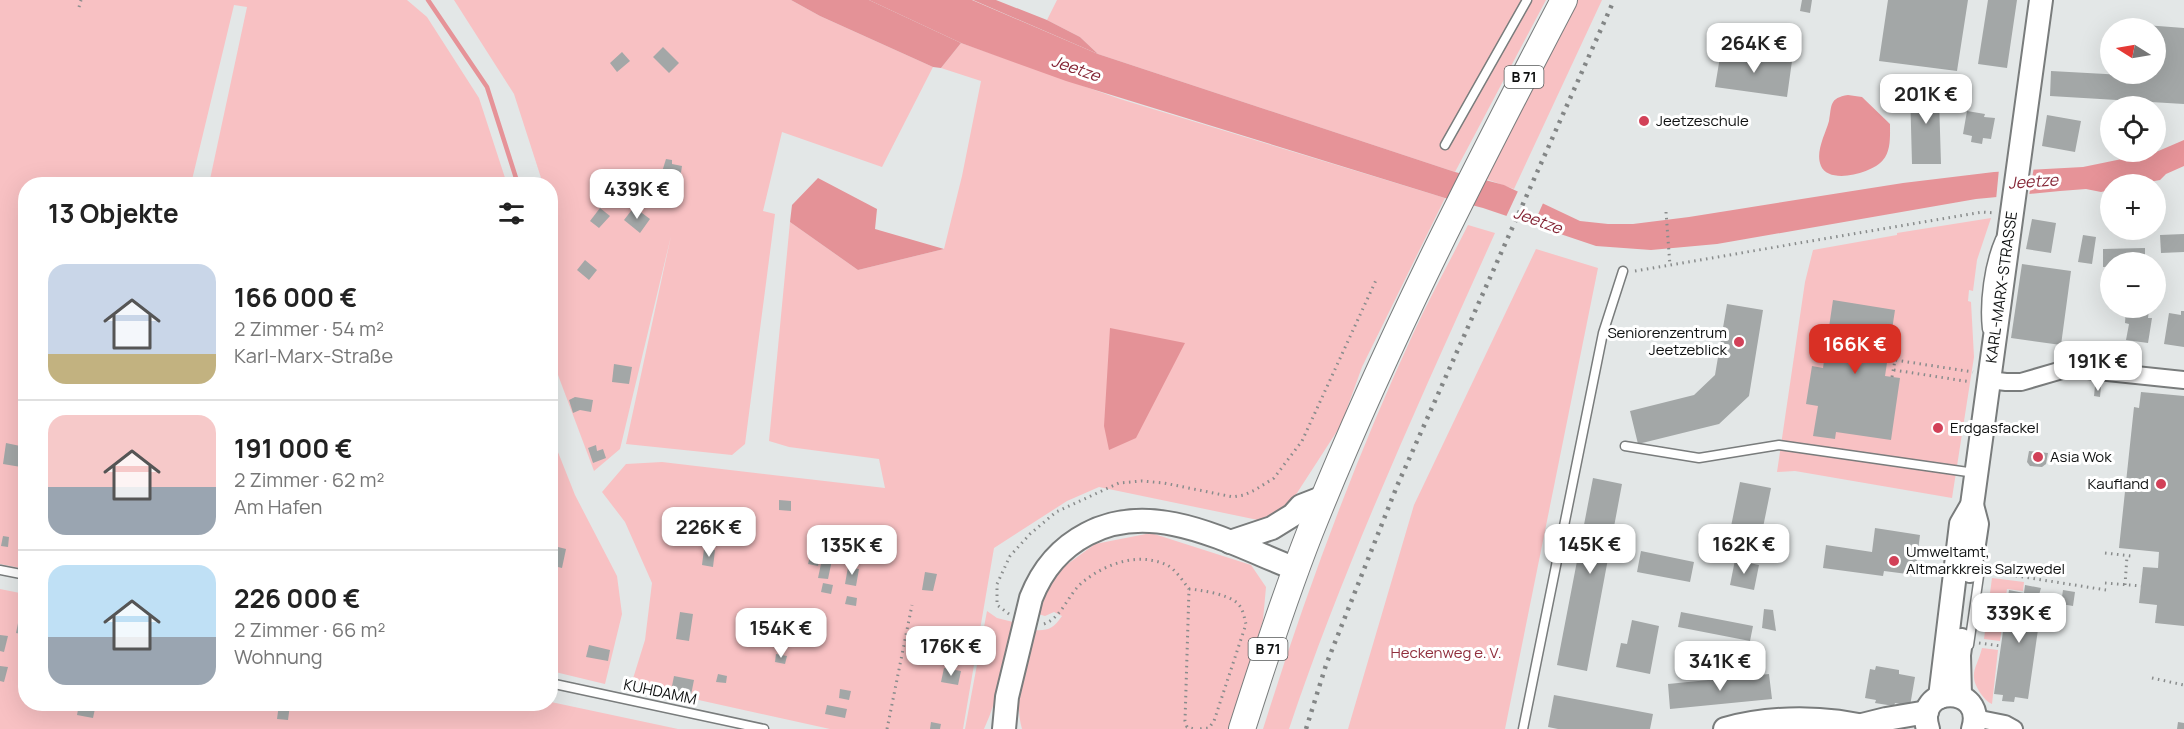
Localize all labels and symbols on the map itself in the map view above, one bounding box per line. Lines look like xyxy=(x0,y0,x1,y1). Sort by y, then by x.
north arrow xyxy=(2100,18,2166,84)
pin: 264K € xyxy=(1705,23,1803,74)
water label: Jeetze xyxy=(1049,50,1105,87)
road number: B 71 xyxy=(1504,66,1544,88)
pin: 201K € xyxy=(1877,74,1975,125)
place label: Jeetzeschule xyxy=(1656,110,1749,131)
marker: Jeetzeschule xyxy=(1637,114,1651,128)
water label: Jeetze xyxy=(2007,168,2060,194)
pin: 439K € xyxy=(588,169,686,220)
water label: Jeetze xyxy=(1511,201,1567,239)
street label: KARL-MARX-STRASSE xyxy=(1980,210,2022,364)
place label: Seniorenzentrum Jeetzeblick xyxy=(1607,322,1728,360)
pin: 166K € xyxy=(1806,324,1904,375)
marker: Seniorenzentrum Jeetzeblick xyxy=(1732,335,1746,349)
pin: 191K € xyxy=(2049,341,2147,392)
place label: Erdgasfackel xyxy=(1950,417,2039,438)
marker: Erdgasfackel xyxy=(1931,421,1945,435)
place label: Asia Wok xyxy=(2050,446,2112,467)
marker: Asia Wok xyxy=(2031,450,2045,464)
place label: Kaufland xyxy=(2087,473,2149,494)
marker: Kaufland xyxy=(2154,477,2168,491)
pin: 226K € xyxy=(660,507,758,558)
pin: 145K € xyxy=(1541,524,1639,575)
pin: 162K € xyxy=(1695,524,1793,575)
pin: 135K € xyxy=(803,525,901,576)
place label: Umweltamt, Altmarkkreis Salzwedel xyxy=(1906,541,2065,579)
marker: Umweltamt, Altmarkkreis Salzwedel xyxy=(1887,554,1901,568)
pin: 339K € xyxy=(1970,593,2068,644)
pin: 154K € xyxy=(732,608,830,659)
pin: 176K € xyxy=(902,626,1000,677)
road number: B 71 xyxy=(1248,638,1288,660)
pin: 341K € xyxy=(1671,641,1769,692)
park label: Heckenweg e. V. xyxy=(1390,642,1502,663)
street label: KUHDAMM xyxy=(622,674,699,709)

